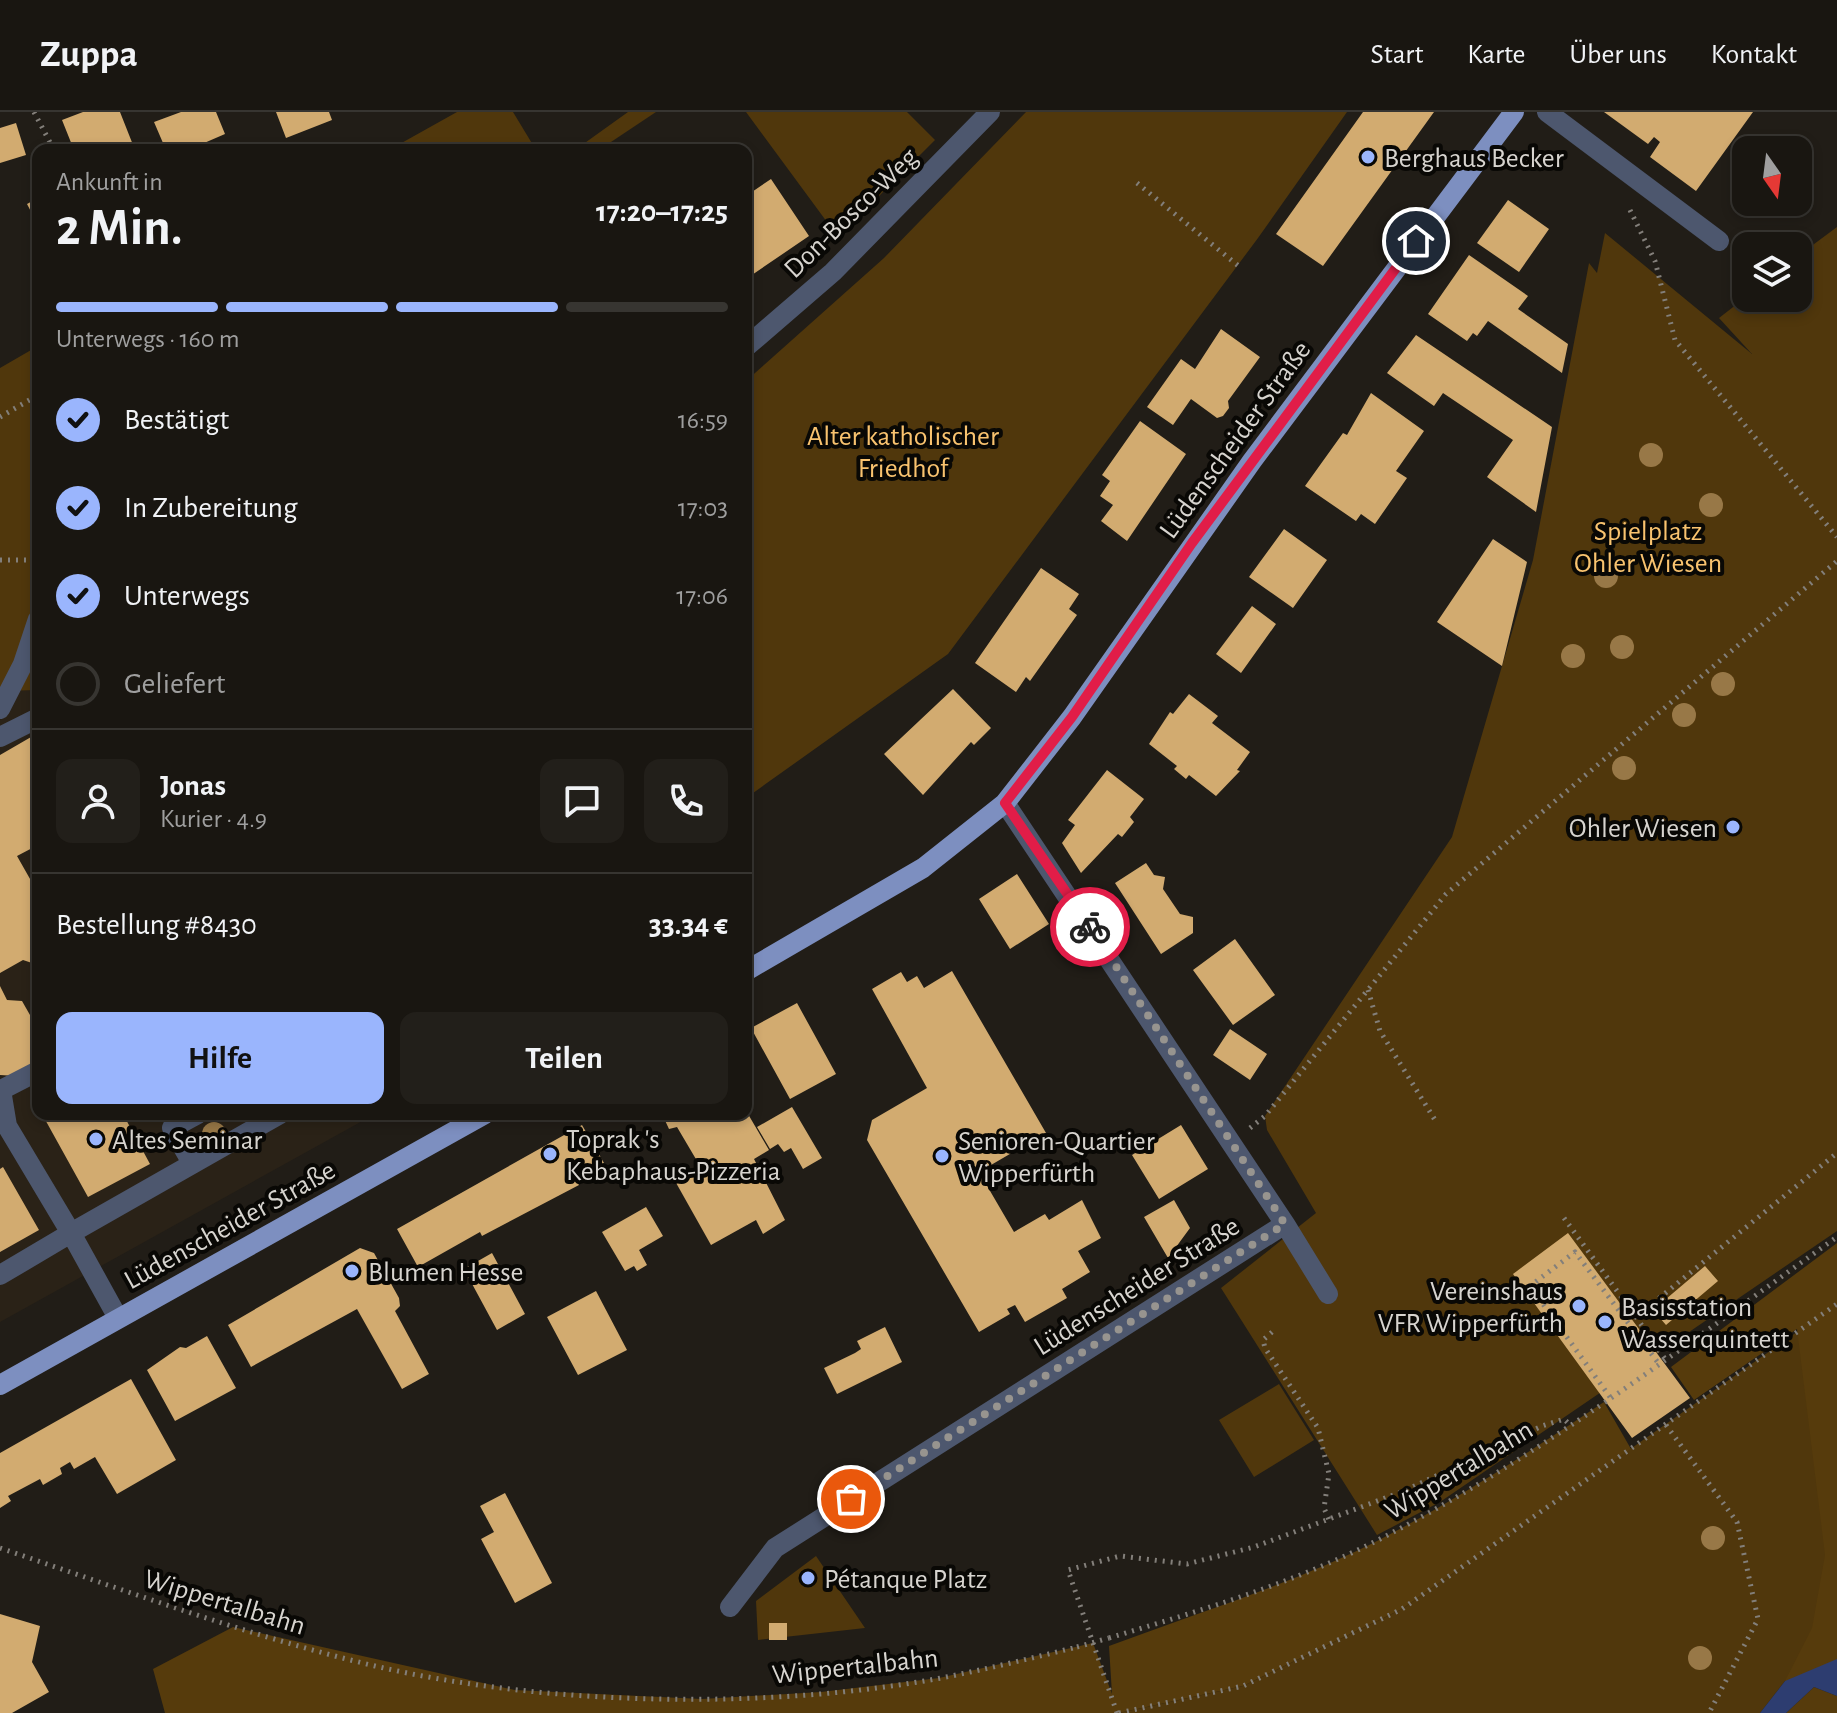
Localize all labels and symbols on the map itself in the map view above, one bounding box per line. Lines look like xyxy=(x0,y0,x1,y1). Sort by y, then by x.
north arrow xyxy=(1732,136,1812,216)
street label: Don-Bosco-Weg xyxy=(779,143,924,284)
place label: Berghaus Becker xyxy=(1384,145,1564,173)
marker: Berghaus Becker xyxy=(1359,148,1377,166)
pin xyxy=(1382,207,1450,275)
street label: Lüdenscheider Straße xyxy=(1155,336,1316,544)
park label: Alter katholischer Friedhof xyxy=(807,423,999,483)
park label: Spielplatz Ohler Wiesen xyxy=(1574,518,1722,578)
place label: Ohler Wiesen xyxy=(1569,815,1717,843)
marker: Ohler Wiesen xyxy=(1724,818,1742,836)
courier xyxy=(1050,887,1130,967)
place label: Toprak 's Kebaphaus-Pizzeria xyxy=(566,1126,781,1186)
place label: Altes Seminar xyxy=(112,1127,262,1155)
place label: Senioren-Quartier Wipperfürth xyxy=(958,1128,1155,1188)
marker: Altes Seminar xyxy=(87,1130,105,1148)
marker: Toprak 's Kebaphaus-Pizzeria xyxy=(541,1145,559,1163)
marker: Senioren-Quartier Wipperfürth xyxy=(933,1147,951,1165)
street label: Lüdenscheider Straße xyxy=(120,1156,340,1295)
street label: Lüdenscheider Straße xyxy=(1029,1212,1245,1361)
place label: Blumen Hesse xyxy=(368,1259,523,1287)
marker: Blumen Hesse xyxy=(343,1262,361,1280)
place label: Vereinshaus VFR Wipperfürth xyxy=(1378,1278,1563,1338)
place label: Basisstation Wasserquintett xyxy=(1621,1294,1789,1354)
marker: Vereinshaus VFR Wipperfürth xyxy=(1570,1297,1588,1315)
marker: Basisstation Wasserquintett xyxy=(1596,1313,1614,1331)
street label: Wippertalbahn xyxy=(1380,1416,1538,1526)
pin xyxy=(817,1465,885,1533)
street label: Wippertalbahn xyxy=(140,1565,308,1641)
place label: Pétanque Platz xyxy=(824,1566,987,1594)
marker: Pétanque Platz xyxy=(799,1569,817,1587)
street label: Wippertalbahn xyxy=(771,1644,940,1690)

